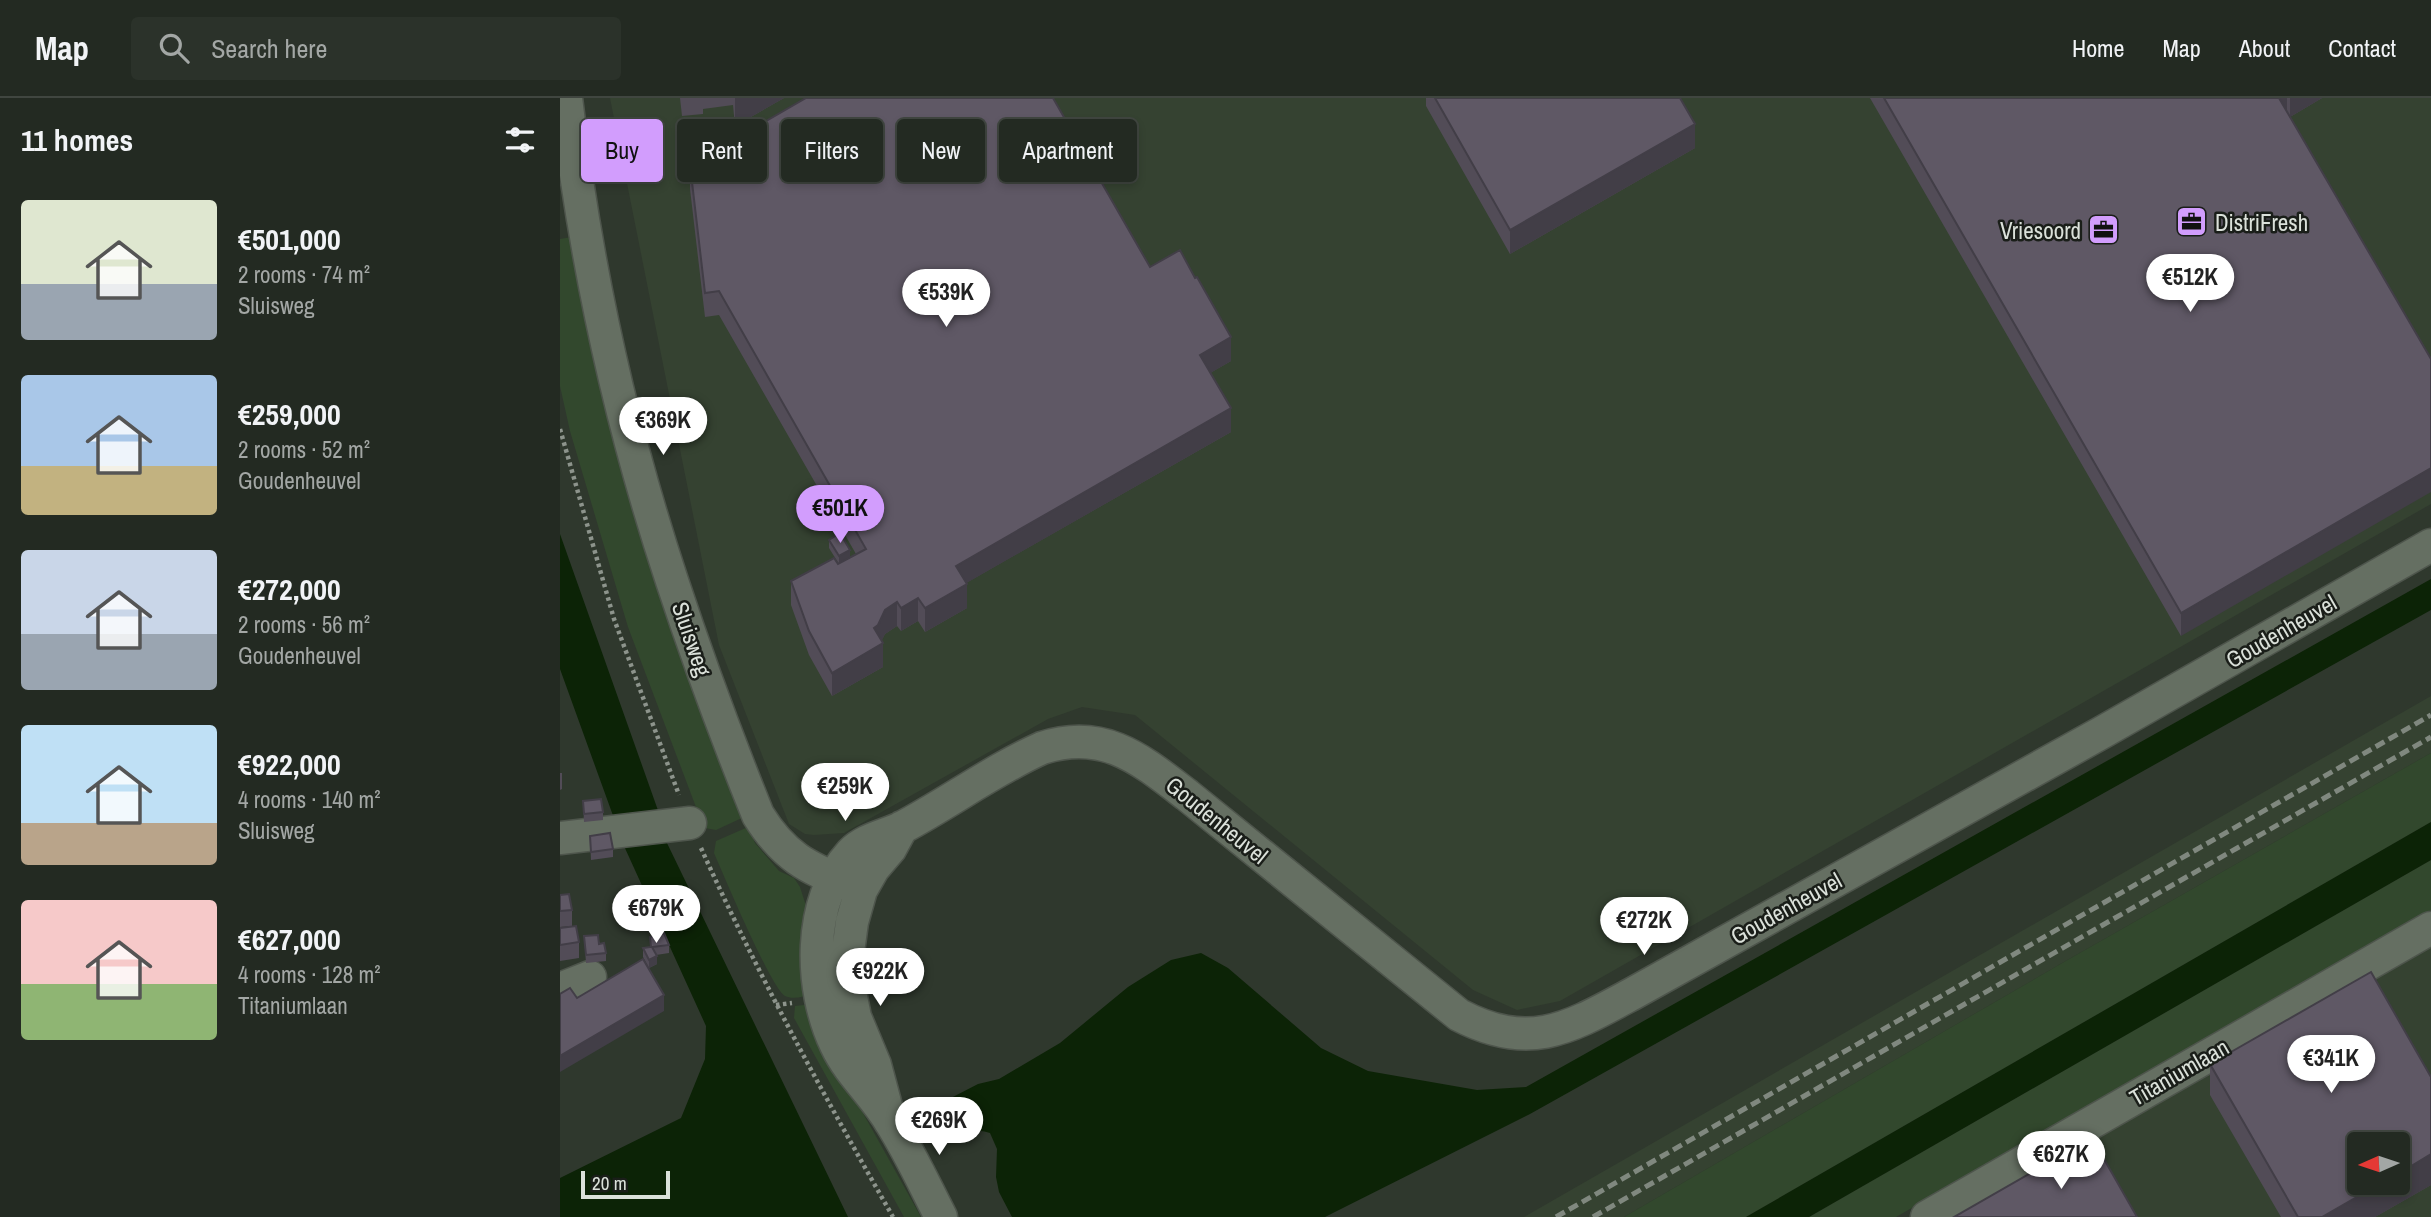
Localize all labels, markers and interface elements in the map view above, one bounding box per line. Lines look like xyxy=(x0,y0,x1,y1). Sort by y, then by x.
search box xyxy=(131,17,621,80)
text: Map xyxy=(35,26,89,70)
icon: search xyxy=(155,29,193,67)
text: Search here xyxy=(211,31,327,66)
text: Home xyxy=(2072,32,2124,64)
text: Map xyxy=(2162,32,2201,64)
text: About xyxy=(2239,32,2290,64)
text: Contact xyxy=(2328,32,2396,64)
chip: Buy xyxy=(581,119,663,182)
chip: Rent xyxy=(677,119,767,182)
chip: Filters xyxy=(781,119,883,182)
chip: New xyxy=(897,119,985,182)
chip: Apartment xyxy=(999,119,1137,182)
text: 11 homes xyxy=(21,120,133,160)
icon: filters xyxy=(501,121,539,159)
office icon: DistriFresh xyxy=(2175,205,2209,239)
place label: DistriFresh xyxy=(2215,207,2308,238)
office icon: Vriesoord xyxy=(2087,213,2121,247)
place label: Vriesoord xyxy=(2000,215,2081,246)
text: €501,000 xyxy=(238,219,341,259)
icon: home xyxy=(77,228,161,312)
pin: €512K xyxy=(2141,254,2239,314)
text: 2 rooms · 74 m² xyxy=(238,259,370,290)
text: €512K xyxy=(2162,261,2218,292)
pin: €539K xyxy=(897,270,995,329)
text: €539K xyxy=(918,276,974,307)
text: Sluisweg xyxy=(238,290,315,321)
text: €259,000 xyxy=(238,394,341,434)
pin: €369K xyxy=(614,398,712,457)
icon: home xyxy=(77,403,161,487)
text: €369K xyxy=(635,404,691,435)
text: 2 rooms · 52 m² xyxy=(238,434,370,465)
text: Goudenheuvel xyxy=(238,465,361,496)
pin: €501K xyxy=(791,486,889,545)
text: €501K xyxy=(812,492,868,523)
text: €272,000 xyxy=(238,569,341,609)
icon: home xyxy=(77,578,161,662)
street label: Goudenheuvel xyxy=(2220,587,2342,675)
street label: Sluisweg xyxy=(665,598,719,681)
text: 2 rooms · 56 m² xyxy=(238,609,370,640)
text: Goudenheuvel xyxy=(238,640,361,671)
text: €922,000 xyxy=(238,744,341,784)
icon: home xyxy=(77,753,161,837)
pin: €259K xyxy=(796,764,894,823)
street label: Goudenheuvel xyxy=(1160,769,1274,871)
text: €259K xyxy=(817,770,873,801)
text: 4 rooms · 140 m² xyxy=(238,784,381,815)
text: Sluisweg xyxy=(238,815,315,846)
street label: Goudenheuvel xyxy=(1725,865,1847,951)
pin: €679K xyxy=(607,886,705,945)
text: €679K xyxy=(628,892,684,923)
pin: €272K xyxy=(1595,898,1693,957)
text: €272K xyxy=(1616,904,1672,935)
text: €627,000 xyxy=(238,919,341,959)
icon: home xyxy=(77,928,161,1012)
pin: €922K xyxy=(831,948,929,1008)
text: €922K xyxy=(852,955,908,986)
text: 4 rooms · 128 m² xyxy=(238,959,381,990)
text: Titaniumlaan xyxy=(238,990,348,1021)
street label: Titaniumlaan xyxy=(2124,1031,2234,1113)
pin: €341K xyxy=(2282,1035,2380,1095)
text: €341K xyxy=(2303,1042,2359,1073)
pin: €269K xyxy=(890,1098,988,1157)
text: €269K xyxy=(911,1104,967,1135)
pin: €627K xyxy=(2012,1132,2110,1191)
north arrow xyxy=(2347,1132,2410,1195)
map controls xyxy=(2347,1132,2410,1195)
text: €627K xyxy=(2033,1138,2089,1169)
scale bar xyxy=(581,1168,670,1200)
text: 20 m xyxy=(592,1170,627,1196)

